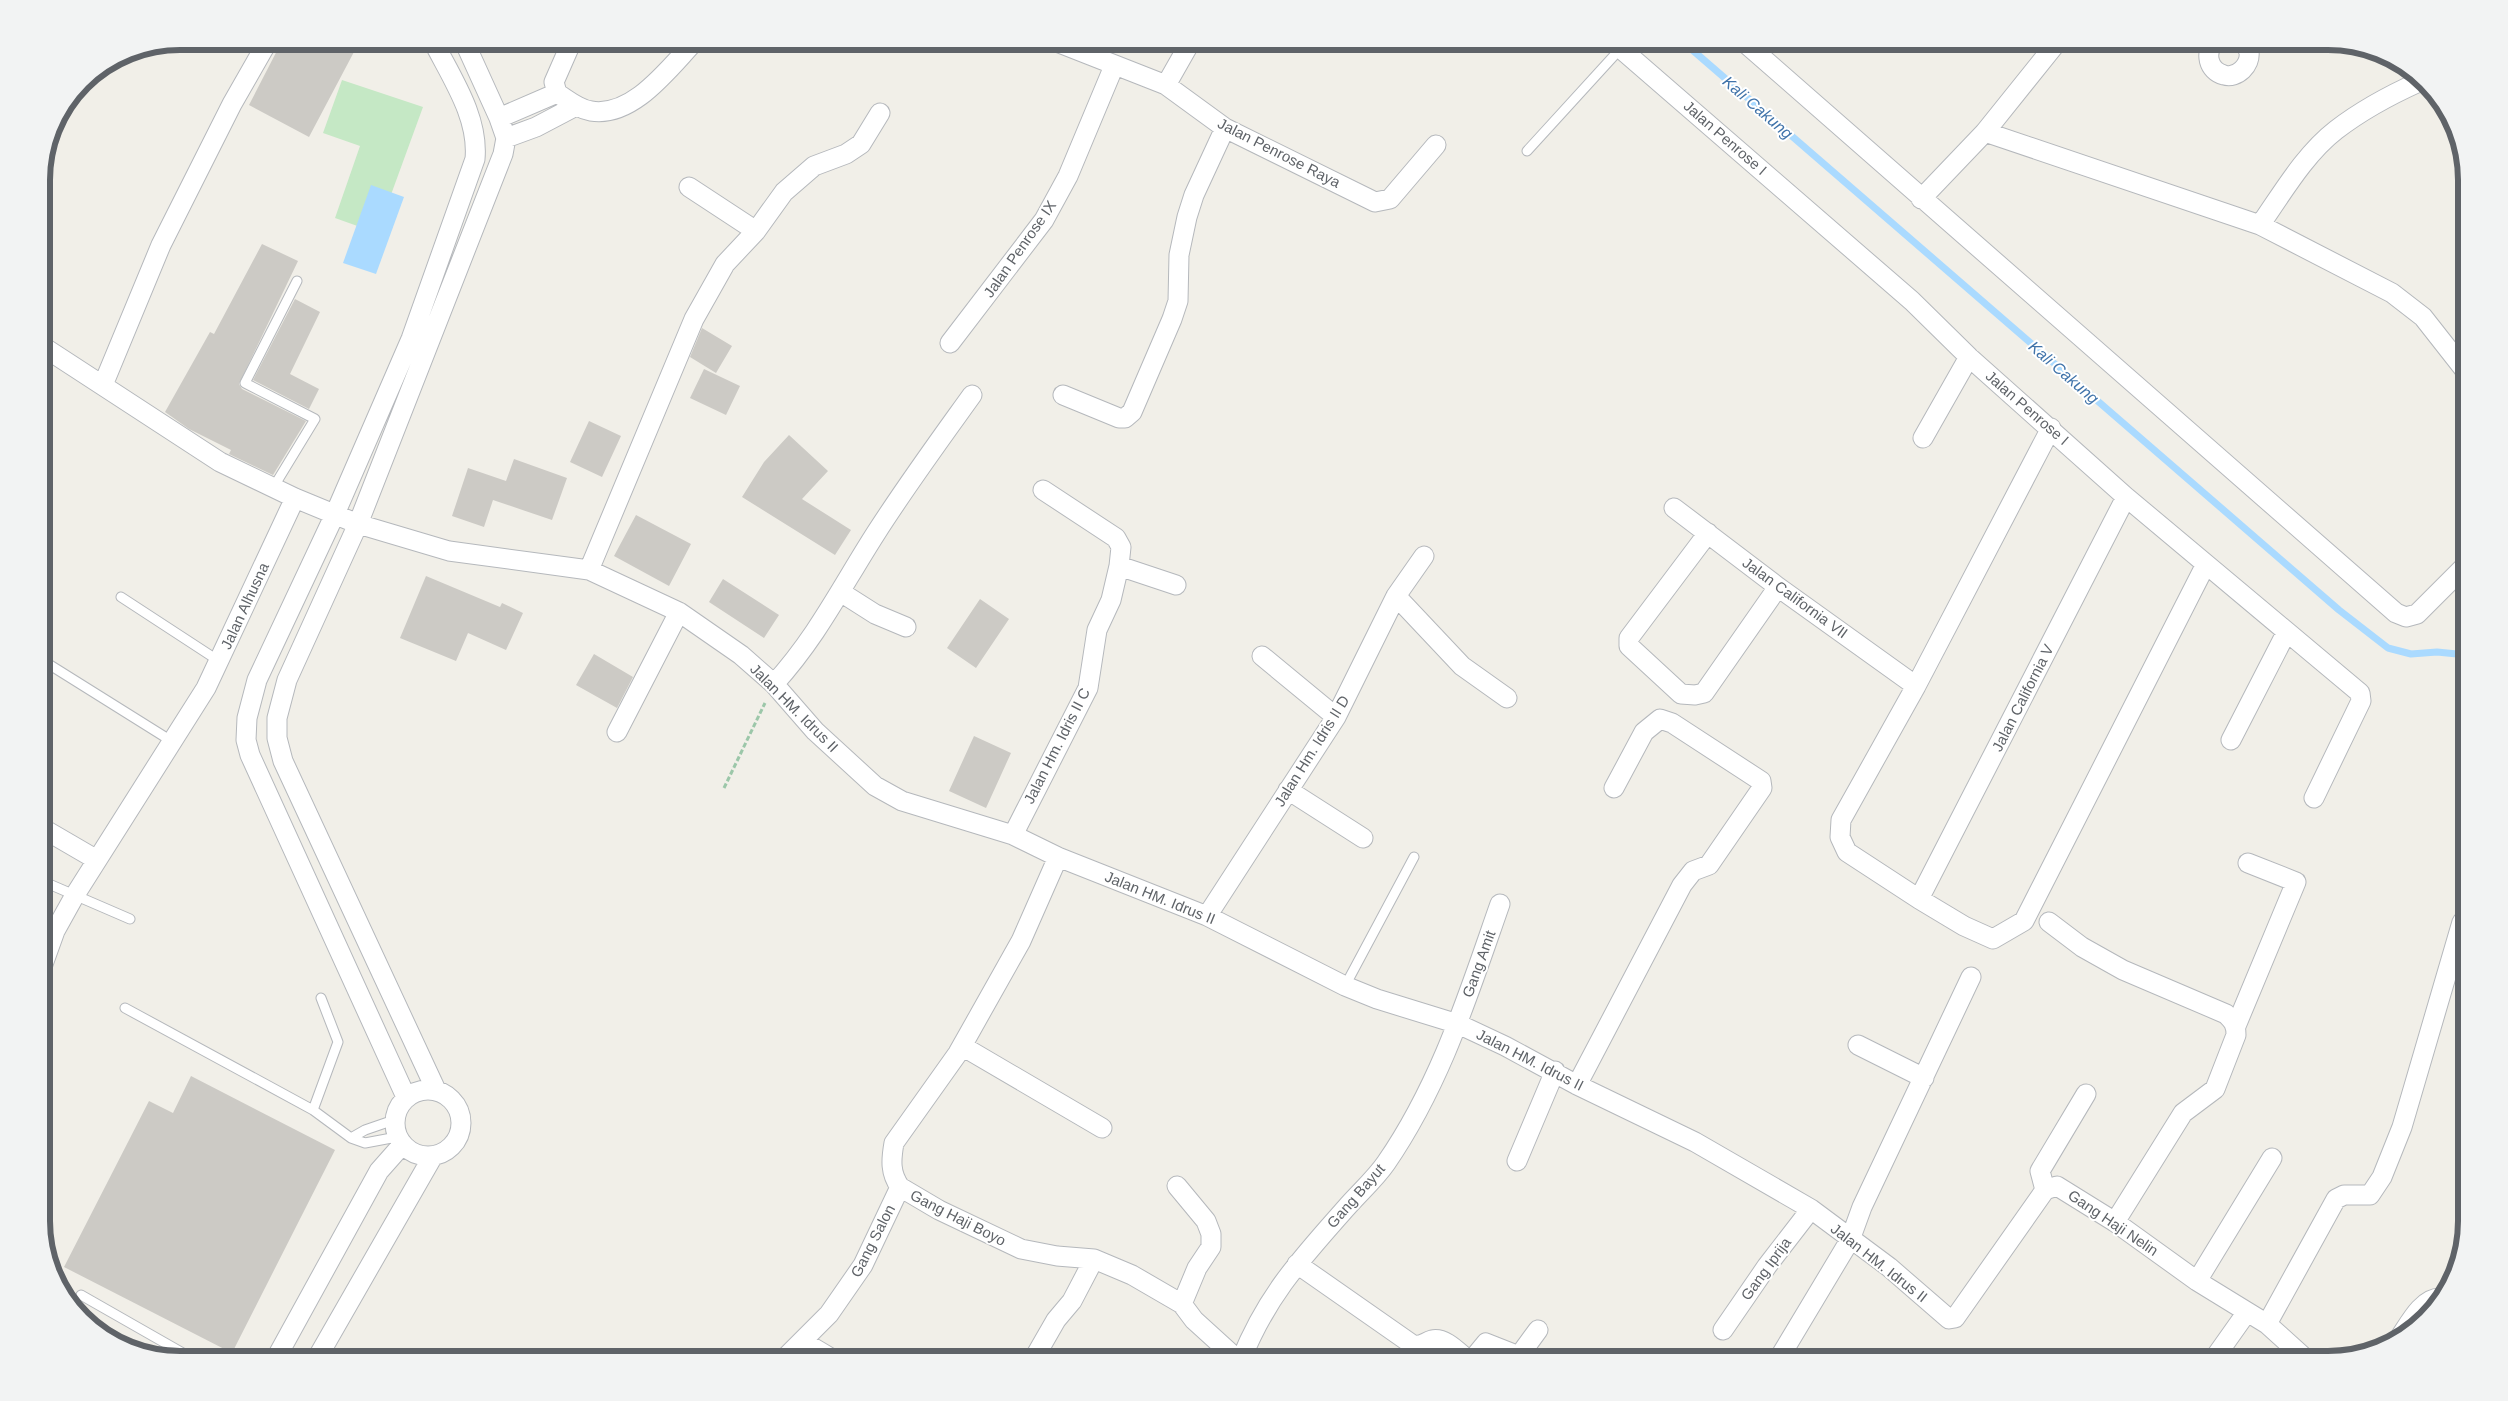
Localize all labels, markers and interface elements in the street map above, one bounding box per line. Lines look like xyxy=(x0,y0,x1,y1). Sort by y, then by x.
water label: Kali Cakung xyxy=(1720,73,1796,142)
street label: Jalan Penrose I xyxy=(1680,97,1770,178)
street label: Jalan Penrose Raya xyxy=(1215,114,1344,191)
street label: Jalan Penrose IX xyxy=(980,197,1059,300)
water label: Kali Cakung xyxy=(2026,338,2102,407)
street label: Jalan Penrose I xyxy=(1982,367,2072,448)
street label: Jalan California VII xyxy=(1739,554,1851,641)
street label: Jalan Alhusna xyxy=(217,559,272,652)
street label: Jalan California V xyxy=(1988,642,2057,754)
street label: Jalan HM. Idrus II xyxy=(747,660,842,755)
street label: Jalan Hm. Idris II C xyxy=(1020,685,1093,806)
street label: Jalan Hm. Idris II D xyxy=(1271,692,1353,809)
street label: Jalan HM. Idrus II xyxy=(1103,868,1218,927)
street label: Gang Amit xyxy=(1459,927,1499,1000)
street label: Jalan HM. Idrus II xyxy=(1474,1025,1586,1094)
street label: Gang Bayut xyxy=(1323,1160,1389,1231)
street label: Gang Haji Boyo xyxy=(908,1186,1009,1249)
street label: Gang Haji Nelin xyxy=(2065,1186,2162,1259)
street label: Gang Salon xyxy=(847,1202,898,1280)
street label: Jalan HM. Idrus II xyxy=(1828,1220,1931,1305)
street label: Gang Iprija xyxy=(1737,1233,1794,1303)

